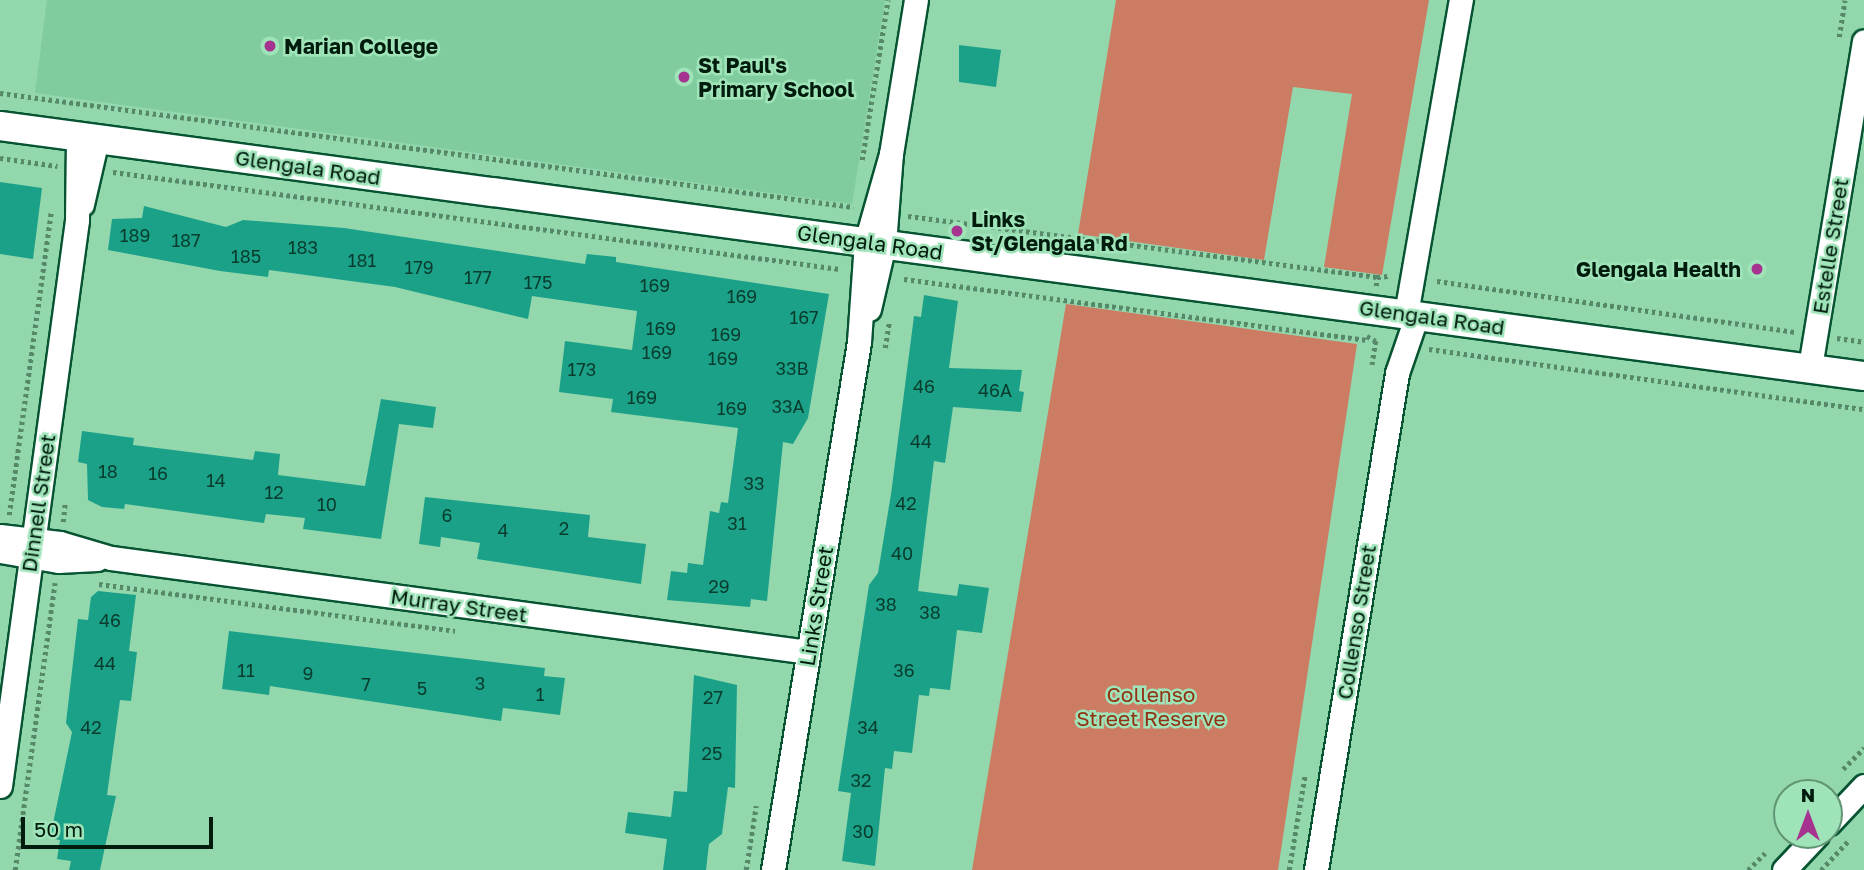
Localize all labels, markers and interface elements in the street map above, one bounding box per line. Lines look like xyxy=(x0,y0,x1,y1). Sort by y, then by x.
place label: Marian College xyxy=(284,33,438,59)
marker: Marian College xyxy=(262,38,278,54)
place label: St Paul's Primary School xyxy=(698,52,854,102)
marker: St Paul's Primary School xyxy=(676,69,692,85)
street label: Glengala Road xyxy=(234,144,382,190)
street label: Estelle Street xyxy=(1807,176,1853,316)
place label: Links St/Glengala Rd xyxy=(971,206,1128,256)
street label: Glengala Road xyxy=(796,219,944,265)
marker: Links St/Glengala Rd xyxy=(949,223,965,239)
house number: 189 xyxy=(120,224,150,246)
house number: 187 xyxy=(171,229,201,251)
house number: 183 xyxy=(288,236,318,258)
house number: 185 xyxy=(231,245,261,267)
house number: 181 xyxy=(348,249,376,271)
house number: 179 xyxy=(404,256,434,278)
place label: Glengala Health xyxy=(1576,256,1741,282)
marker: Glengala Health xyxy=(1747,259,1767,279)
house number: 177 xyxy=(464,266,492,288)
house number: 175 xyxy=(524,271,552,293)
house number: 169 xyxy=(640,274,670,296)
house number: 169 xyxy=(727,285,757,307)
street label: Glengala Road xyxy=(1358,294,1506,340)
house number: 167 xyxy=(789,306,819,328)
house number: 169 xyxy=(646,317,676,339)
house number: 169 xyxy=(711,323,741,345)
house number: 169 xyxy=(642,341,672,363)
house number: 169 xyxy=(708,347,738,369)
house number: 33B xyxy=(775,357,809,379)
house number: 173 xyxy=(568,358,596,380)
house number: 46 xyxy=(913,375,935,397)
house number: 46A xyxy=(978,379,1012,401)
house number: 169 xyxy=(627,386,657,408)
house number: 33A xyxy=(771,395,805,417)
house number: 169 xyxy=(717,397,747,419)
house number: 44 xyxy=(910,430,932,452)
street label: Dinnell Street xyxy=(16,432,60,574)
house number: 18 xyxy=(98,460,118,482)
house number: 16 xyxy=(148,462,168,484)
house number: 14 xyxy=(206,469,226,491)
house number: 33 xyxy=(743,472,765,494)
house number: 12 xyxy=(264,481,284,503)
house number: 42 xyxy=(895,492,917,514)
house number: 10 xyxy=(317,493,337,515)
house number: 6 xyxy=(442,504,452,526)
house number: 31 xyxy=(727,512,747,534)
house number: 2 xyxy=(559,517,569,539)
house number: 4 xyxy=(498,519,508,541)
house number: 40 xyxy=(891,542,913,564)
street label: Collenso Street xyxy=(1331,543,1381,701)
street label: Links Street xyxy=(794,544,838,668)
house number: 29 xyxy=(708,575,730,597)
street label: Murray Street xyxy=(389,583,529,627)
house number: 38 xyxy=(875,593,897,615)
house number: 38 xyxy=(919,601,941,623)
house number: 46 xyxy=(99,609,121,631)
house number: 44 xyxy=(94,652,116,674)
house number: 11 xyxy=(237,659,255,681)
house number: 36 xyxy=(893,659,915,681)
house number: 9 xyxy=(303,662,313,684)
house number: 3 xyxy=(475,672,485,694)
house number: 7 xyxy=(361,673,371,695)
house number: 5 xyxy=(417,677,427,699)
park label: Collenso Street Reserve xyxy=(1076,681,1226,731)
house number: 1 xyxy=(536,683,544,705)
house number: 27 xyxy=(703,686,723,708)
house number: 42 xyxy=(80,716,102,738)
house number: 34 xyxy=(857,716,879,738)
house number: 25 xyxy=(702,742,722,764)
house number: 32 xyxy=(851,769,871,791)
north arrow xyxy=(1773,779,1843,849)
text: N xyxy=(1801,783,1815,806)
scale bar xyxy=(24,804,217,848)
text: 50 m xyxy=(34,816,83,842)
house number: 30 xyxy=(852,820,874,842)

